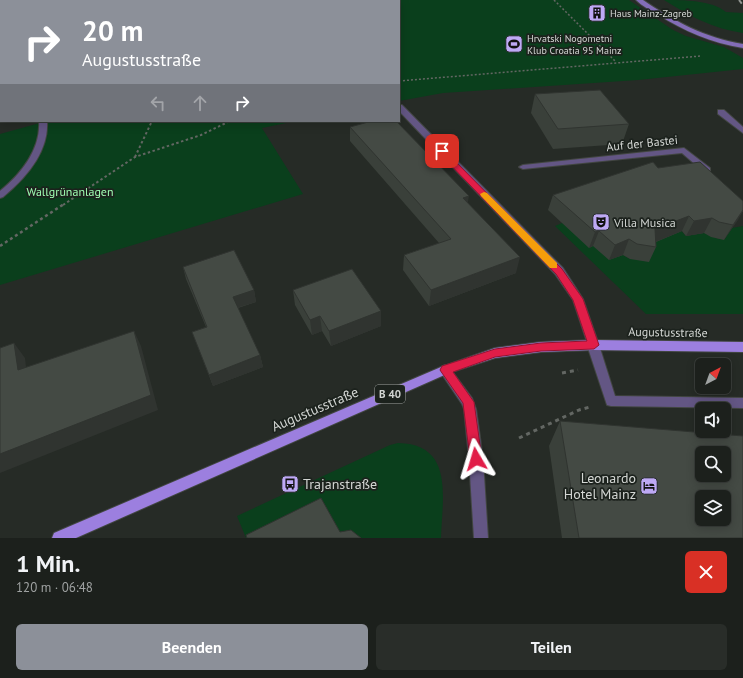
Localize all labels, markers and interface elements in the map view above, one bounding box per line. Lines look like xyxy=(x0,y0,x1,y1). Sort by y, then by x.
building icon: Haus Mainz-Zagreb xyxy=(587,3,607,23)
place label: Haus Mainz-Zagreb xyxy=(610,7,692,20)
text: 20 m xyxy=(82,12,143,49)
icon: right xyxy=(16,16,68,68)
place label: Hrvatski Nogometni Klub Croatia 95 Mainz xyxy=(527,32,622,57)
sports icon: Hrvatski Nogometni Klub Croatia 95 Mainz xyxy=(504,34,524,54)
text: Augustusstraße xyxy=(82,48,201,71)
icon: left xyxy=(147,92,169,114)
icon: ahead xyxy=(189,92,211,114)
icon: right xyxy=(231,92,253,114)
street label: Auf der Bastei xyxy=(606,132,678,154)
pin xyxy=(425,134,459,168)
icon: arrive xyxy=(431,140,453,162)
park label: Wallgrünanlagen xyxy=(26,184,114,199)
theatre icon: Villa Musica xyxy=(591,212,611,232)
place label: Villa Musica xyxy=(613,215,676,230)
street label: Augustusstraße xyxy=(628,324,708,340)
north arrow xyxy=(695,358,731,394)
map controls xyxy=(695,358,731,526)
street label: Augustusstraße xyxy=(269,383,361,435)
road number: B 40 xyxy=(375,385,405,403)
button: sound xyxy=(695,402,731,438)
position arrow xyxy=(455,438,497,480)
button: search xyxy=(695,446,731,482)
place label: Leonardo Hotel Mainz xyxy=(564,469,636,503)
bus stop icon: Trajanstraße xyxy=(280,474,300,494)
place label: Trajanstraße xyxy=(303,475,377,493)
hotel icon: Leonardo Hotel Mainz xyxy=(639,476,659,496)
button: layers xyxy=(695,490,731,526)
text: 1 Min. xyxy=(16,548,80,579)
button: close xyxy=(685,551,727,593)
text: 120 m · 06:48 xyxy=(16,579,93,596)
button: Beenden xyxy=(16,624,368,670)
button: Teilen xyxy=(376,624,727,670)

